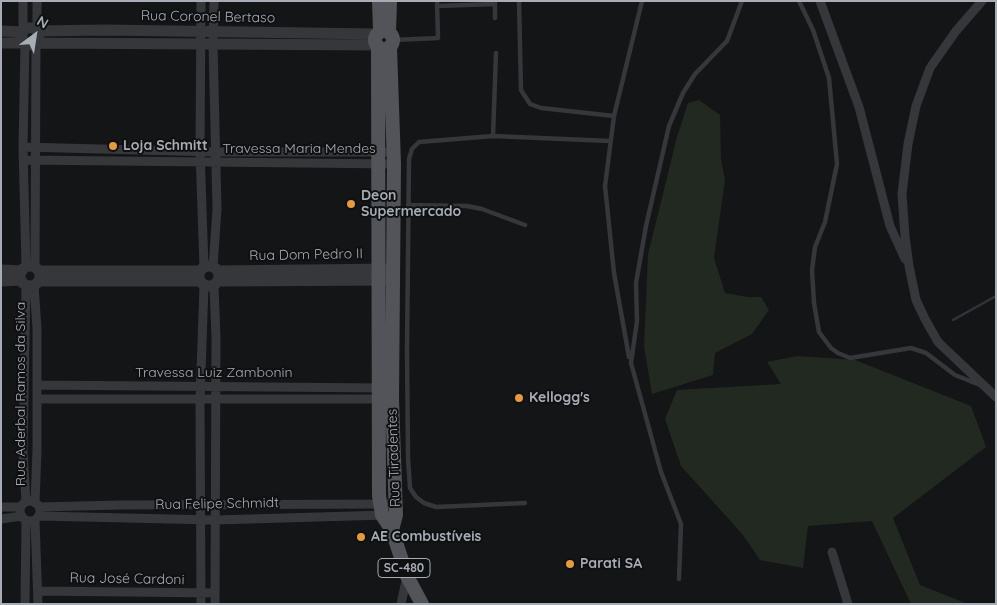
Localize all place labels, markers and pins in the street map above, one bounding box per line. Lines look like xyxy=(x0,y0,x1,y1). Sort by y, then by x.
place label: Loja Schmitt xyxy=(123,138,208,154)
marker: Loja Schmitt xyxy=(107,140,119,152)
place label: Deon Supermercado xyxy=(361,188,461,220)
marker: Deon Supermercado xyxy=(345,198,357,210)
place label: Kellogg's xyxy=(529,390,590,406)
marker: Kellogg's xyxy=(513,392,525,404)
place label: AE Combustíveis xyxy=(371,529,481,545)
marker: AE Combustíveis xyxy=(355,531,367,543)
place label: Parati SA xyxy=(580,556,642,572)
marker: Parati SA xyxy=(564,558,576,570)

